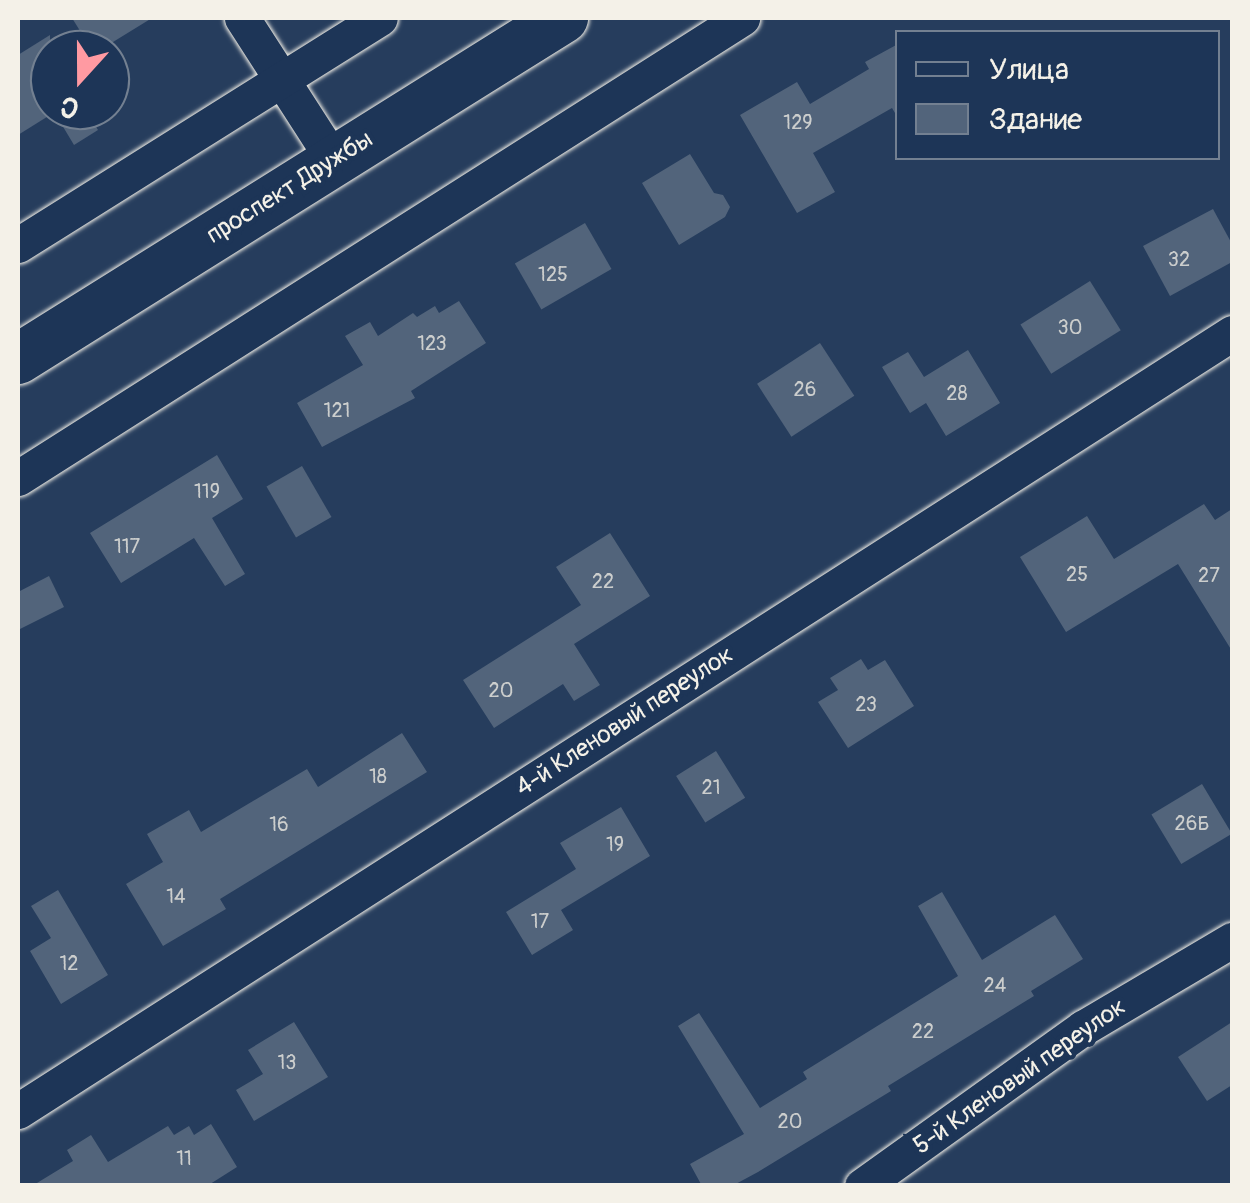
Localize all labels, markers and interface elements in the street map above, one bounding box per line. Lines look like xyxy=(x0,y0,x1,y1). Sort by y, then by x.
north arrow xyxy=(30,30,130,130)
legend xyxy=(895,30,1220,160)
text: Улица xyxy=(989,51,1069,88)
text: С xyxy=(55,87,84,126)
text: Здание xyxy=(989,101,1082,138)
house number: 129 xyxy=(783,110,813,134)
street label: проспект Дружбы xyxy=(201,125,379,251)
house number: 32 xyxy=(1168,247,1190,271)
house number: 125 xyxy=(538,262,568,286)
house number: 30 xyxy=(1058,315,1082,339)
house number: 123 xyxy=(417,331,447,355)
house number: 26 xyxy=(794,377,816,401)
house number: 28 xyxy=(946,381,968,405)
house number: 121 xyxy=(324,398,350,422)
house number: 119 xyxy=(194,479,220,503)
house number: 117 xyxy=(114,534,140,558)
house number: 25 xyxy=(1066,562,1088,586)
house number: 27 xyxy=(1198,563,1220,587)
house number: 22 xyxy=(592,569,614,593)
street label: 4-й Кленовый переулок xyxy=(511,640,739,804)
house number: 20 xyxy=(489,678,513,702)
house number: 23 xyxy=(855,692,877,716)
house number: 18 xyxy=(369,764,387,788)
house number: 21 xyxy=(702,775,720,799)
house number: 26Б xyxy=(1175,811,1209,835)
house number: 16 xyxy=(269,812,289,836)
house number: 19 xyxy=(606,832,624,856)
house number: 14 xyxy=(166,884,186,908)
house number: 17 xyxy=(531,909,549,933)
house number: 12 xyxy=(60,951,78,975)
house number: 24 xyxy=(984,973,1006,997)
street label: 5-й Кленовый переулок xyxy=(908,992,1132,1162)
house number: 22 xyxy=(912,1019,934,1043)
house number: 13 xyxy=(278,1050,296,1074)
house number: 20 xyxy=(778,1109,802,1133)
house number: 11 xyxy=(176,1146,192,1170)

